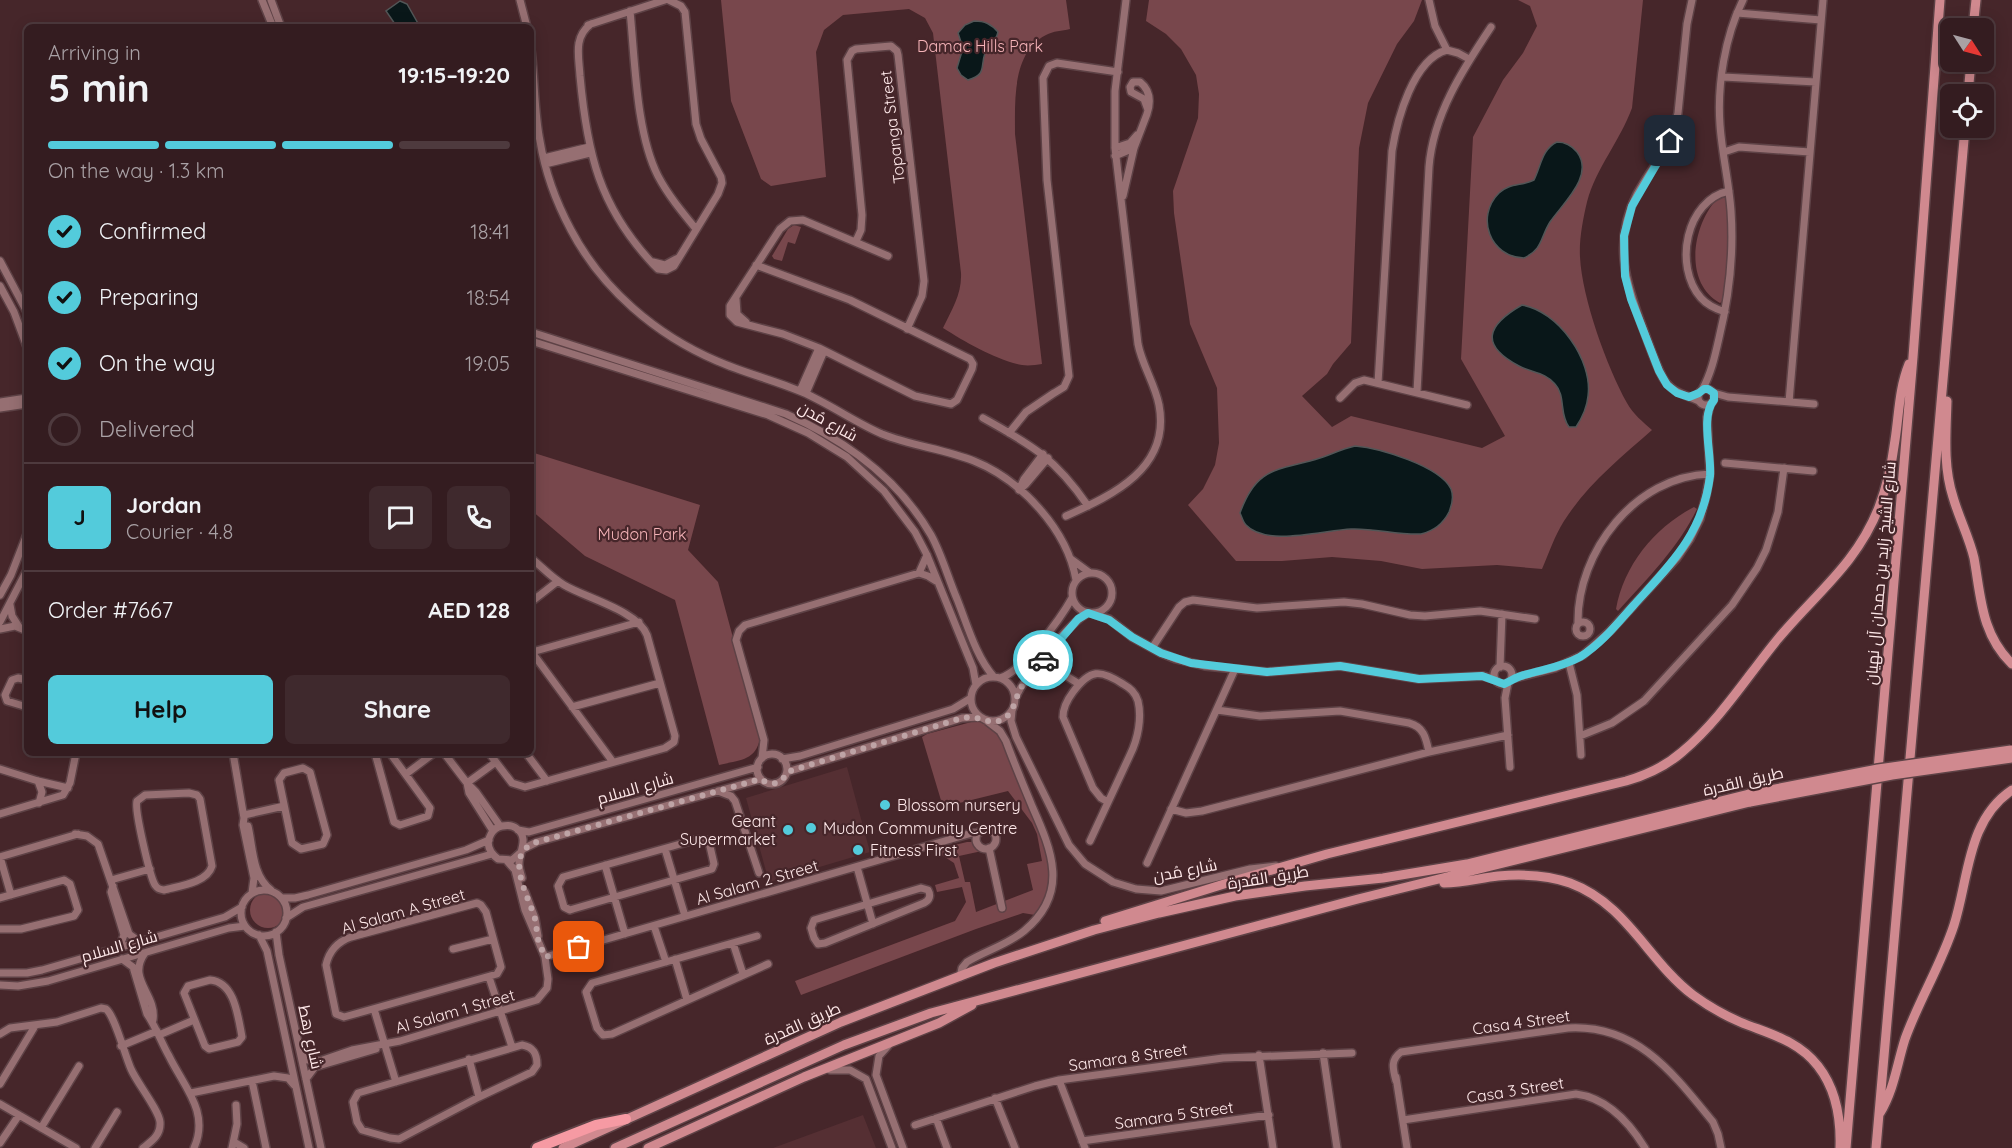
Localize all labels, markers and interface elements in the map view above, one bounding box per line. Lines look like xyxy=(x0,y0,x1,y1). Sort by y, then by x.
north arrow xyxy=(1940,18,1994,72)
map controls xyxy=(1940,18,1994,138)
park label: Damac Hills Park xyxy=(917,36,1043,56)
text: Arriving in xyxy=(48,40,141,65)
text: 19:15–19:20 xyxy=(398,61,510,89)
text: 5 min xyxy=(48,63,150,112)
street label: Topanga Street xyxy=(875,69,909,185)
button: locate xyxy=(1940,84,1994,138)
pin xyxy=(1644,115,1695,166)
icon: home xyxy=(1653,124,1686,157)
text: On the way · 1.3 km xyxy=(48,158,225,183)
icon: check xyxy=(48,215,81,248)
text: Confirmed xyxy=(99,217,206,245)
text: 18:41 xyxy=(470,219,510,244)
icon: check xyxy=(48,281,81,314)
text: Preparing xyxy=(99,283,199,311)
text: 18:54 xyxy=(467,285,510,310)
icon: check xyxy=(48,347,81,380)
text: On the way xyxy=(99,349,215,377)
text: 19:05 xyxy=(465,351,510,376)
street label: شارع مُدن xyxy=(794,397,861,447)
text: Delivered xyxy=(99,415,195,443)
street label: شارع الشيخ زايد بن حمدان آل نهيان xyxy=(1860,460,1902,686)
button: chat xyxy=(369,486,432,549)
button: phone xyxy=(447,486,510,549)
text: Jordan xyxy=(126,491,202,519)
text: J xyxy=(73,503,86,531)
text: Courier · 4.8 xyxy=(126,519,233,544)
park label: Mudon Park xyxy=(597,524,687,544)
text: Order #7667 xyxy=(48,596,173,624)
text: AED 128 xyxy=(428,596,510,624)
courier xyxy=(1013,630,1073,690)
icon: car xyxy=(1027,644,1060,677)
button: Help xyxy=(48,675,273,744)
button: Share xyxy=(285,675,510,744)
street label: طريق القدرة xyxy=(1701,762,1785,801)
street label: شارع السلام xyxy=(594,768,676,810)
place label: Blossom nursery xyxy=(897,795,1021,815)
marker: Blossom nursery xyxy=(878,798,892,812)
place label: Geant Supermarket xyxy=(680,811,776,849)
place label: Mudon Community Centre xyxy=(823,818,1017,838)
marker: Mudon Community Centre xyxy=(804,821,818,835)
marker: Geant Supermarket xyxy=(781,823,795,837)
place label: Fitness First xyxy=(870,840,957,860)
marker: Fitness First xyxy=(851,843,865,857)
street label: شارع مُدن xyxy=(1151,854,1219,888)
street label: Al Salam 2 Street xyxy=(693,855,821,909)
street label: طريق القدرة xyxy=(1226,861,1310,894)
street label: Al Salam A Street xyxy=(339,884,467,938)
pin xyxy=(553,921,604,972)
street label: شارع السلام xyxy=(78,926,160,968)
icon: bag xyxy=(562,930,595,963)
street label: Al Salam 1 Street xyxy=(393,984,517,1038)
street label: طريق القدرة xyxy=(760,997,844,1050)
street label: شارع رهط xyxy=(292,1003,328,1071)
street label: Casa 4 Street xyxy=(1471,1005,1571,1039)
street label: Samara 8 Street xyxy=(1067,1039,1189,1075)
street label: Casa 3 Street xyxy=(1465,1072,1565,1108)
street label: Samara 5 Street xyxy=(1113,1097,1235,1133)

